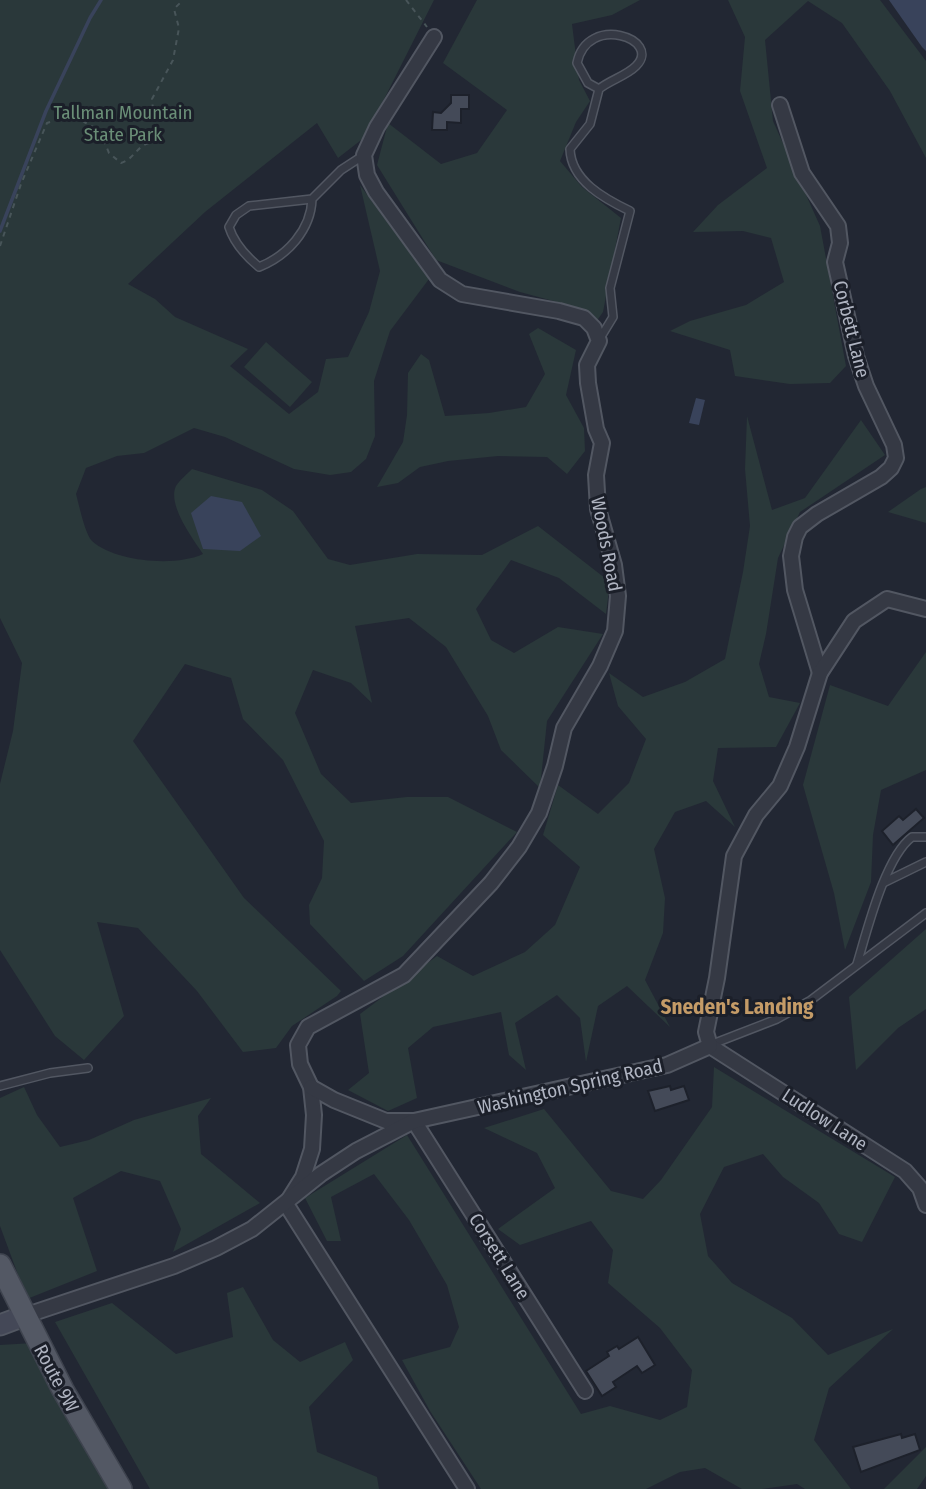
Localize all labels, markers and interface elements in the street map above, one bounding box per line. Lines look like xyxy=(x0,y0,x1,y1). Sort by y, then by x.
park label: Tallman Mountain State Park xyxy=(53,101,193,146)
street label: Corbett Lane xyxy=(828,278,875,380)
street label: Woods Road xyxy=(586,495,627,593)
district label: Sneden's Landing xyxy=(661,994,814,1020)
street label: Washington Spring Road xyxy=(476,1054,665,1119)
street label: Ludlow Lane xyxy=(778,1083,872,1156)
street label: Corsett Lane xyxy=(464,1209,535,1303)
street label: Route 9W xyxy=(29,1340,84,1416)

